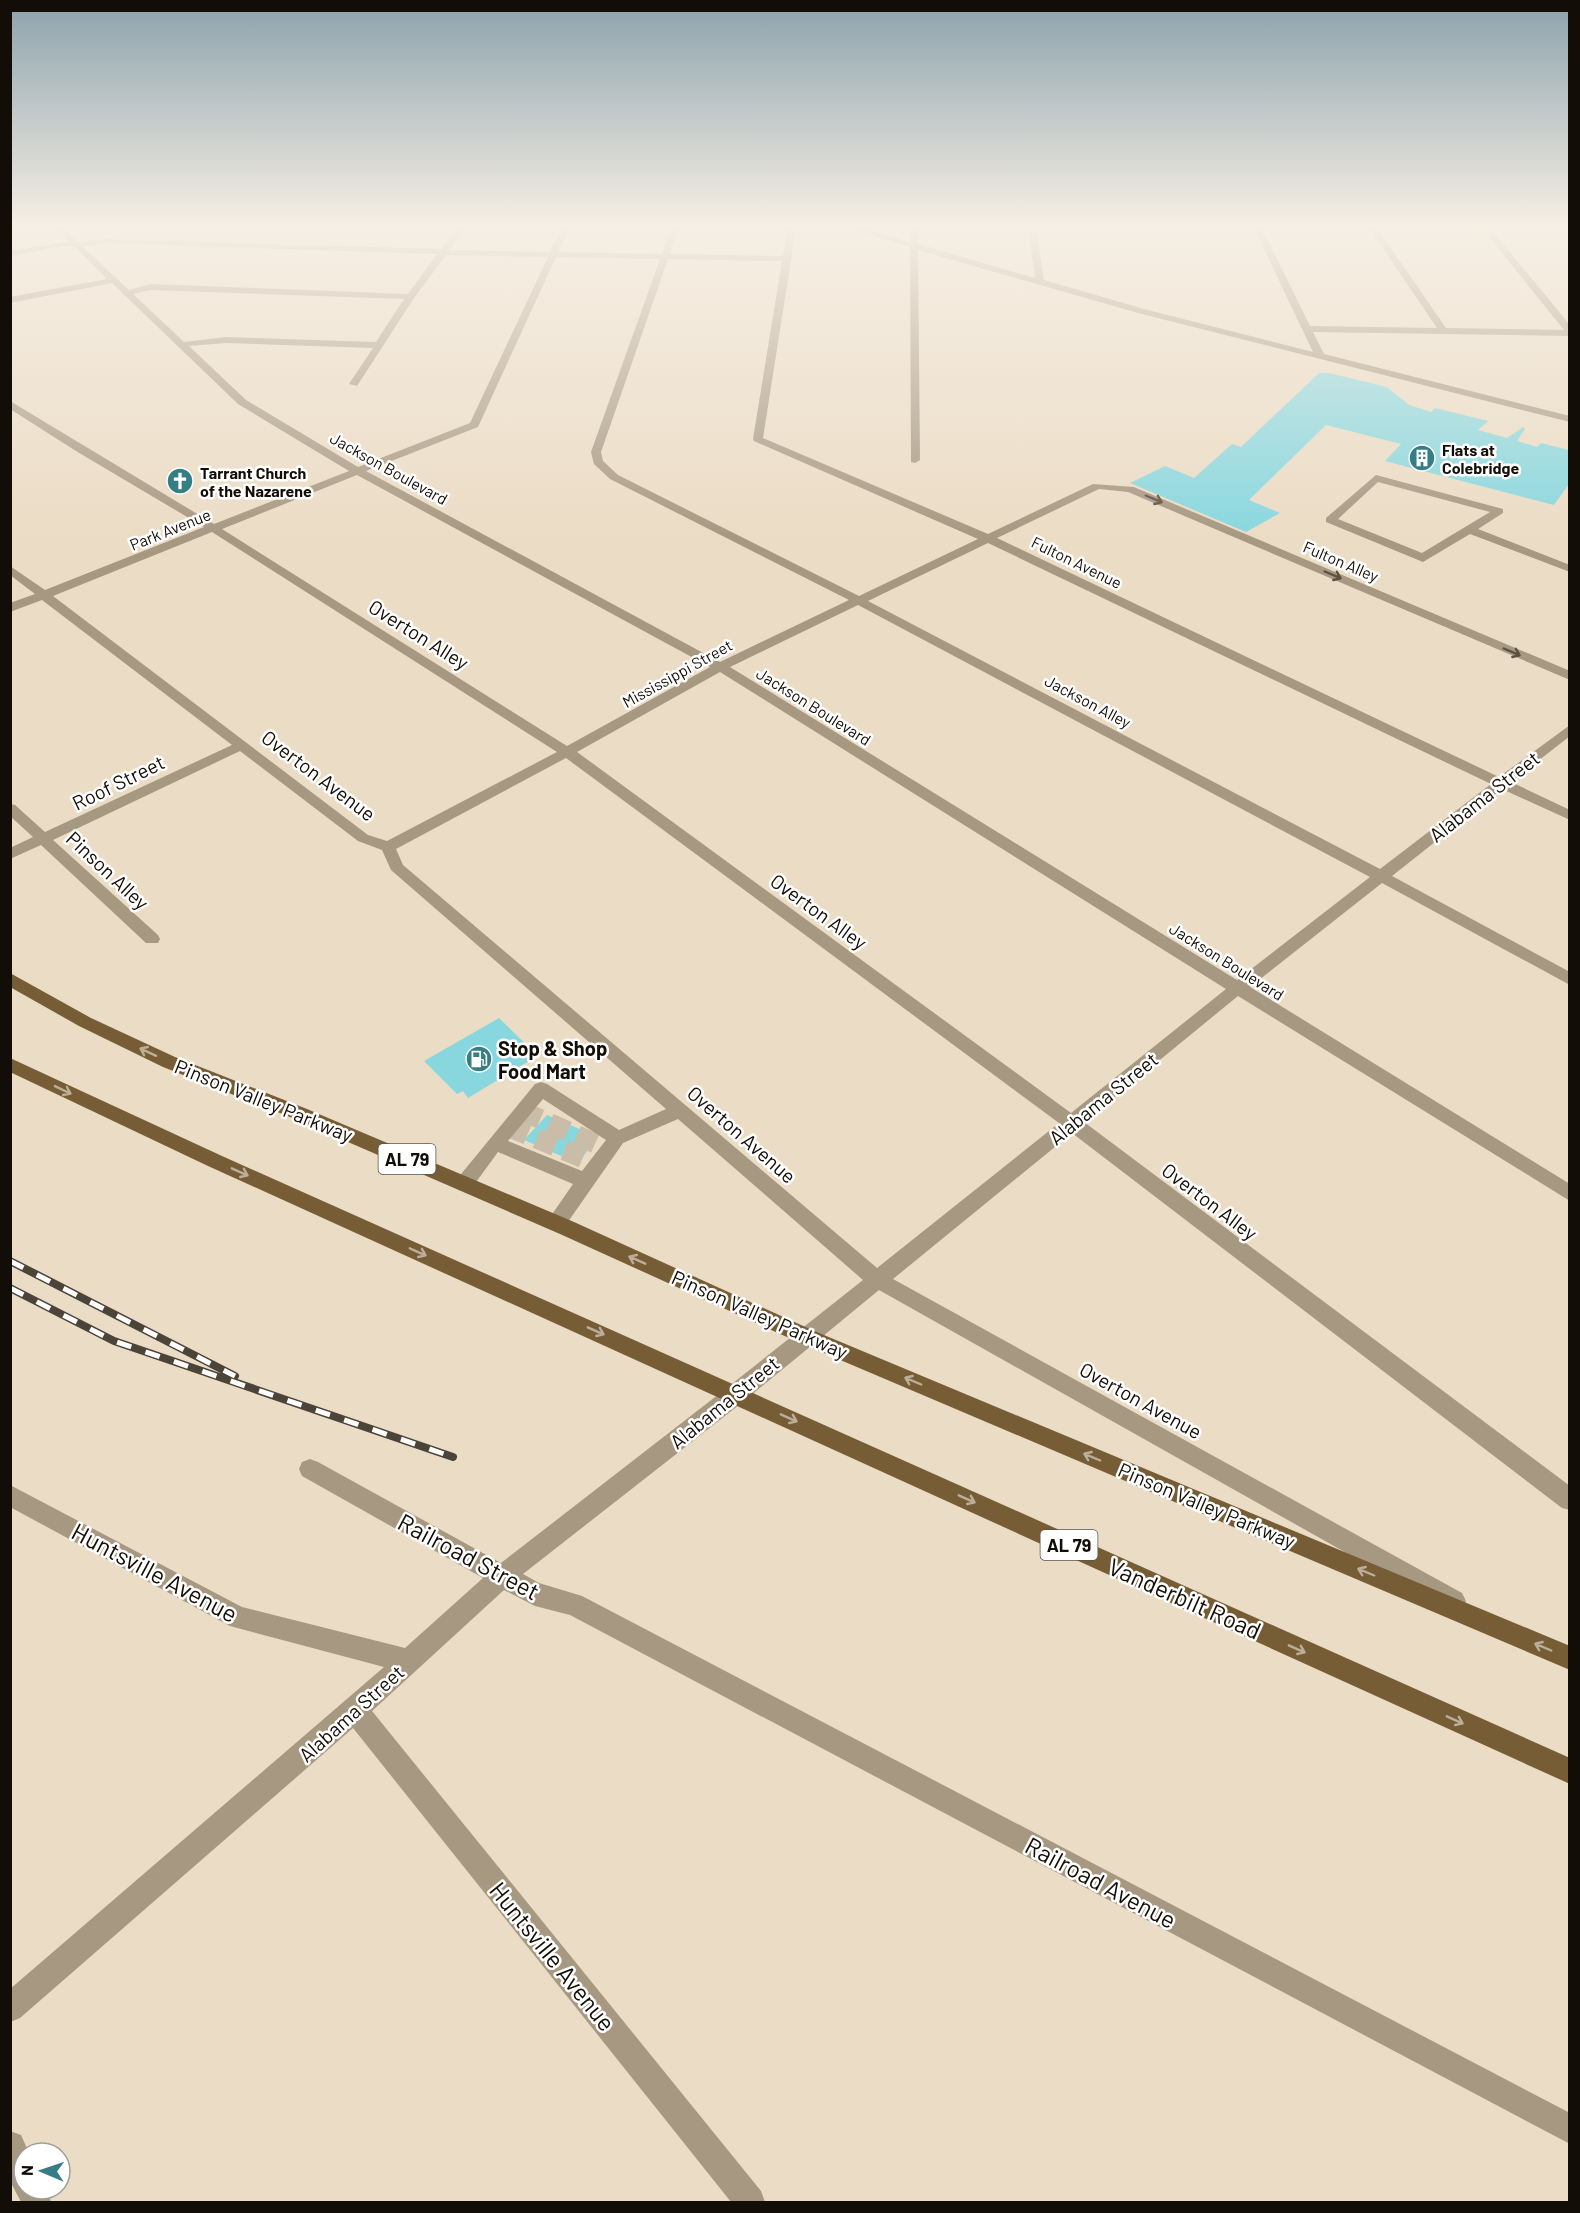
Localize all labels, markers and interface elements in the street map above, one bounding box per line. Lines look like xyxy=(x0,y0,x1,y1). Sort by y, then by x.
street label: Jackson Boulevard xyxy=(327,428,451,508)
place label: Flats at Colebridge xyxy=(1442,440,1519,477)
building icon: Flats at Colebridge xyxy=(1407,443,1437,473)
place label: Tarrant Church of the Nazarene xyxy=(200,463,312,500)
church icon: Tarrant Church of the Nazarene xyxy=(165,466,195,496)
one-way arrow xyxy=(1144,494,1162,505)
street label: Park Avenue xyxy=(127,504,213,554)
street label: Fulton Avenue xyxy=(1029,532,1125,592)
street label: Fulton Alley xyxy=(1300,537,1382,586)
one-way arrow xyxy=(1323,570,1342,581)
street label: Overton Alley xyxy=(365,594,473,674)
street label: Mississippi Street xyxy=(619,635,735,711)
one-way arrow xyxy=(1503,647,1521,658)
street label: Jackson Boulevard xyxy=(753,663,875,749)
street label: Jackson Alley xyxy=(1042,670,1135,732)
street label: Overton Avenue xyxy=(257,724,381,826)
street label: Alabama Street xyxy=(1424,745,1544,847)
street label: Roof Street xyxy=(68,749,168,815)
street label: Pinson Alley xyxy=(62,826,154,914)
street label: Overton Alley xyxy=(766,868,872,954)
street label: Jackson Boulevard xyxy=(1166,918,1288,1004)
place label: Stop & Shop Food Mart xyxy=(498,1036,607,1083)
fuel station icon: Stop & Shop Food Mart xyxy=(464,1044,494,1074)
one-way arrow xyxy=(140,1046,158,1058)
street label: Alabama Street xyxy=(1044,1047,1162,1149)
street label: Pinson Valley Parkway xyxy=(172,1053,356,1147)
street label: Overton Avenue xyxy=(683,1080,801,1188)
one-way arrow xyxy=(53,1085,71,1096)
road number: AL 79 xyxy=(378,1144,436,1174)
street label: Overton Alley xyxy=(1157,1157,1263,1245)
one-way arrow xyxy=(230,1167,248,1179)
one-way arrow xyxy=(408,1246,426,1258)
one-way arrow xyxy=(628,1253,646,1264)
street label: Pinson Valley Parkway xyxy=(668,1264,852,1364)
one-way arrow xyxy=(586,1326,604,1337)
street label: Alabama Street xyxy=(665,1351,783,1453)
street label: Overton Avenue xyxy=(1076,1357,1206,1443)
one-way arrow xyxy=(904,1375,922,1386)
one-way arrow xyxy=(780,1413,798,1424)
one-way arrow xyxy=(1084,1450,1102,1462)
street label: Pinson Valley Parkway xyxy=(1115,1457,1299,1553)
one-way arrow xyxy=(957,1493,975,1505)
street label: Railroad Street xyxy=(393,1507,545,1605)
street label: Huntsville Avenue xyxy=(67,1516,243,1628)
road number: AL 79 xyxy=(1040,1530,1098,1560)
street label: Vanderbilt Road xyxy=(1104,1551,1266,1645)
one-way arrow xyxy=(1357,1566,1375,1577)
one-way arrow xyxy=(1534,1640,1552,1651)
one-way arrow xyxy=(1288,1644,1306,1655)
street label: Alabama Street xyxy=(293,1659,409,1767)
one-way arrow xyxy=(1445,1715,1464,1726)
street label: Railroad Avenue xyxy=(1021,1830,1181,1934)
street label: Huntsville Avenue xyxy=(484,1876,622,2036)
north arrow xyxy=(12,2141,72,2201)
text: N xyxy=(17,2165,36,2176)

